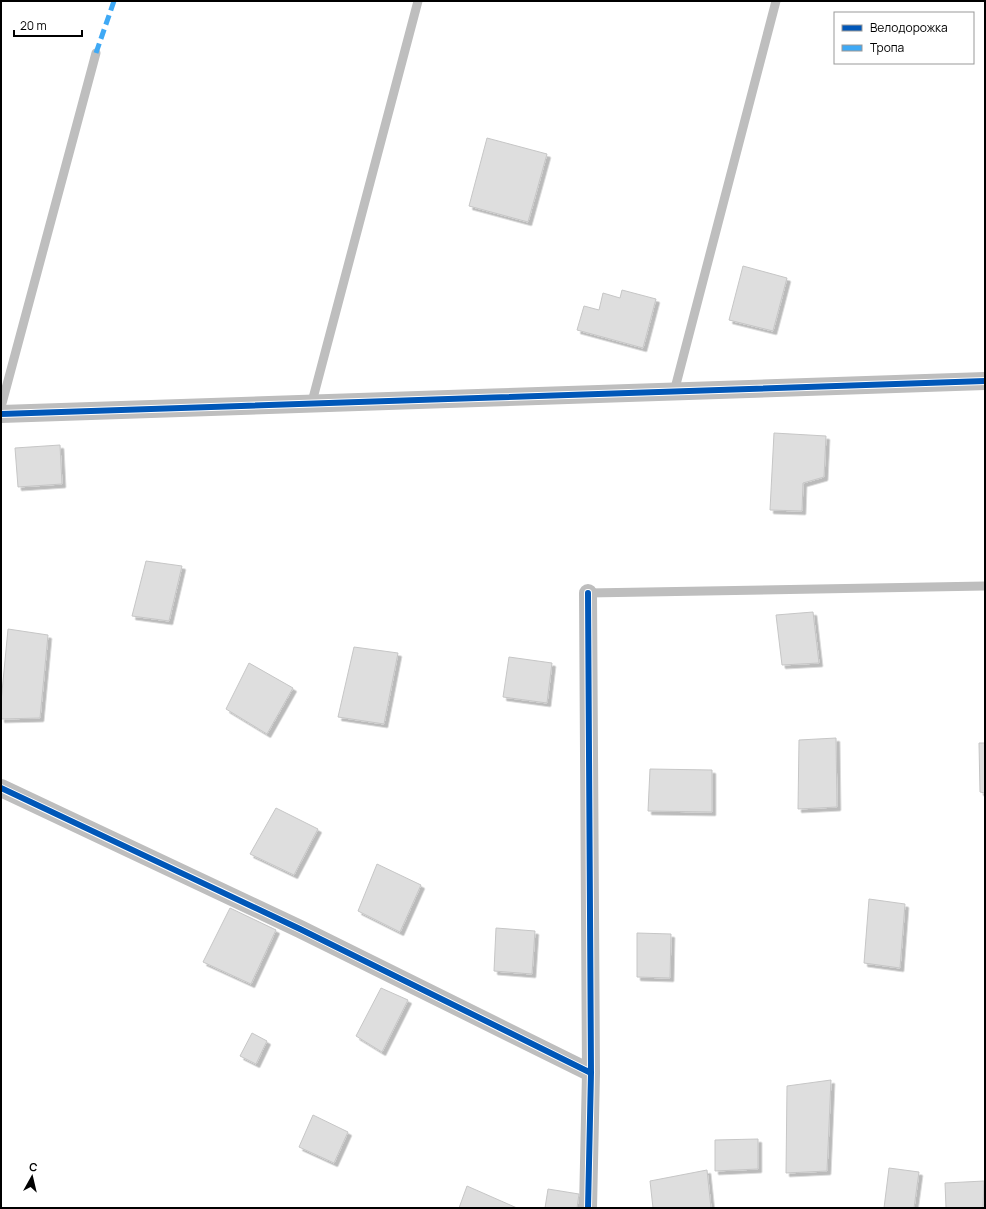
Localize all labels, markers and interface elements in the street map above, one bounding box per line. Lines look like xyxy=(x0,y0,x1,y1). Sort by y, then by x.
scale bar xyxy=(14,12,82,38)
legend xyxy=(834,12,974,64)
text: 20 m xyxy=(20,17,47,34)
text: Велодорожка xyxy=(870,19,948,36)
text: Тропа xyxy=(870,39,904,56)
north arrow xyxy=(12,1157,52,1197)
text: С xyxy=(28,1159,39,1175)

